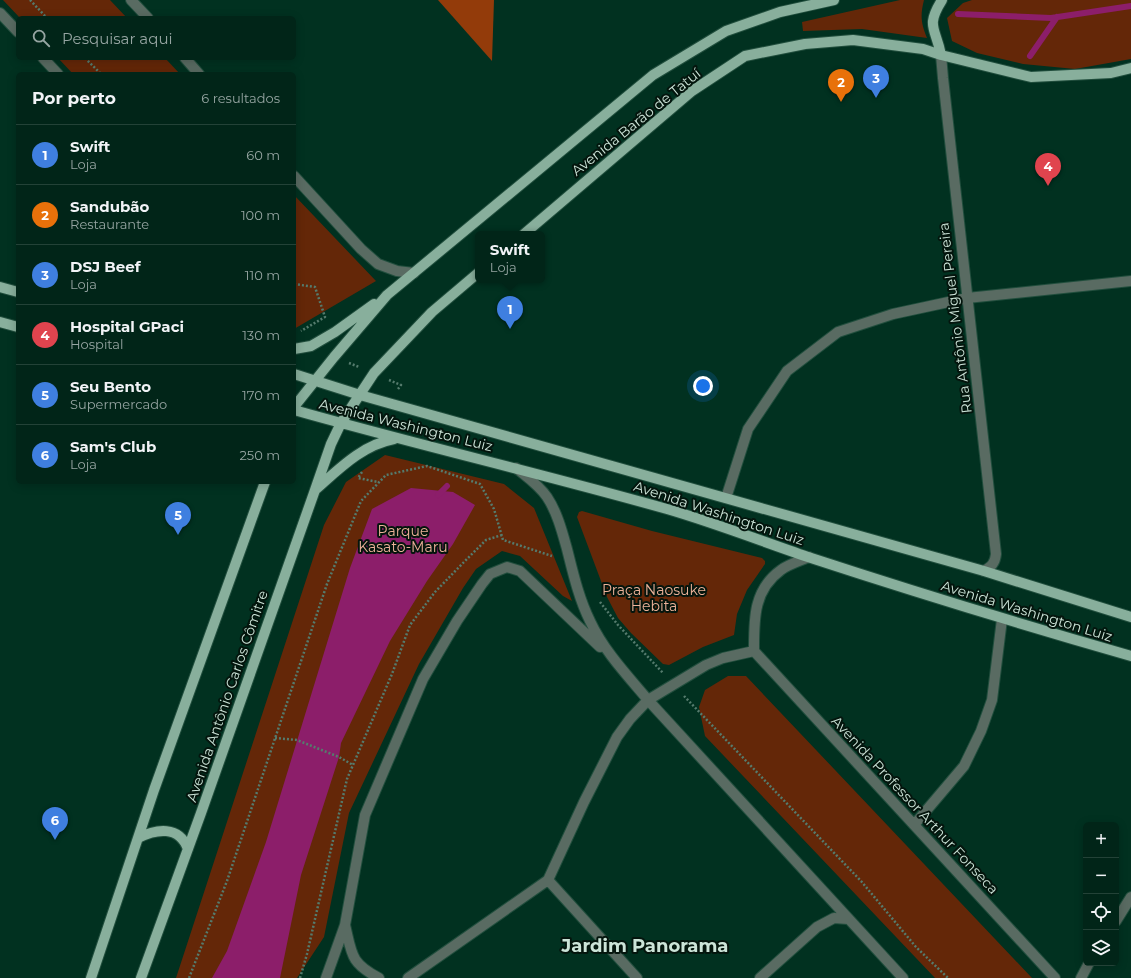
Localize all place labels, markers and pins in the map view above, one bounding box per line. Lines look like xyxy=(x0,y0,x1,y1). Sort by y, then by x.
pin: 3 xyxy=(863,65,889,98)
pin: 2 xyxy=(828,69,854,102)
pin: 4 xyxy=(1035,153,1061,186)
pin: 1 xyxy=(497,296,523,329)
pin: 5 xyxy=(165,502,191,535)
pin: 6 xyxy=(42,807,68,840)

